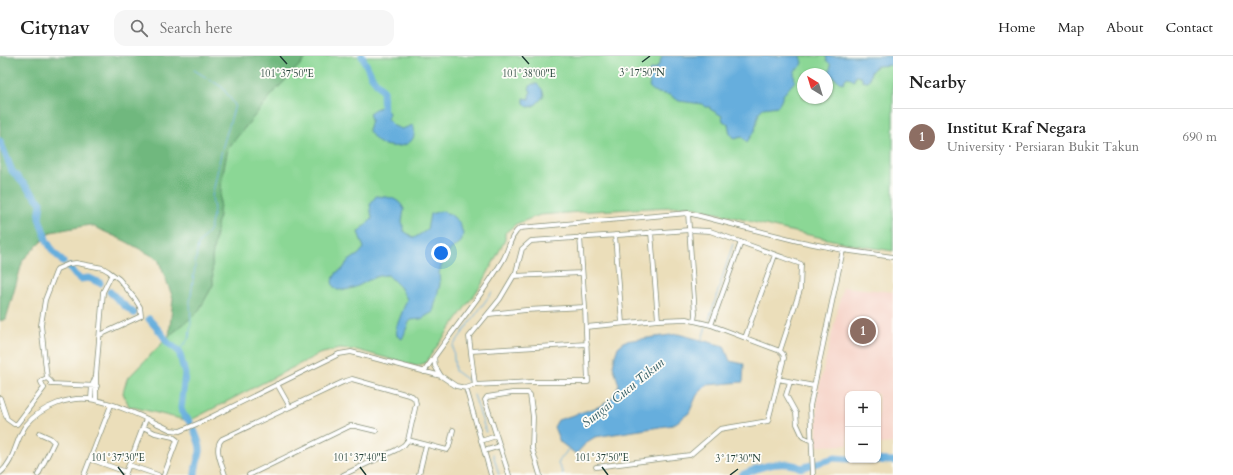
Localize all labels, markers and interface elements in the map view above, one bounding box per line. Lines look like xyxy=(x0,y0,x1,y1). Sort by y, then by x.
search box xyxy=(114,10,394,46)
text: Citynav xyxy=(20,15,90,41)
icon: search xyxy=(128,17,150,39)
text: Search here xyxy=(160,18,233,38)
text: Home xyxy=(998,18,1036,37)
text: Map xyxy=(1058,18,1084,37)
text: About xyxy=(1106,18,1143,37)
text: Contact xyxy=(1165,18,1213,37)
text: 3°17'50"N xyxy=(619,66,665,80)
text: 101°37'50"E xyxy=(260,67,314,81)
text: 101°38'00"E xyxy=(502,67,556,81)
north arrow xyxy=(797,68,833,104)
text: Nearby xyxy=(909,71,966,94)
text: Institut Kraf Negara xyxy=(947,118,1086,138)
text: 1 xyxy=(919,128,925,146)
text: 690 m xyxy=(1183,128,1217,146)
text: University · Persiaran Bukit Takun xyxy=(947,138,1139,156)
your location xyxy=(431,243,451,263)
pin: 1 xyxy=(850,316,876,346)
water label: Sungai Cucu Takun xyxy=(578,354,669,432)
map controls xyxy=(845,391,881,463)
button: + xyxy=(845,391,881,427)
button: − xyxy=(845,427,881,463)
text: 101°37'30"E xyxy=(91,451,145,465)
text: 101°37'40"E xyxy=(333,451,387,465)
text: 101°37'50"E xyxy=(575,451,629,465)
text: 3°17'30"N xyxy=(715,452,761,466)

